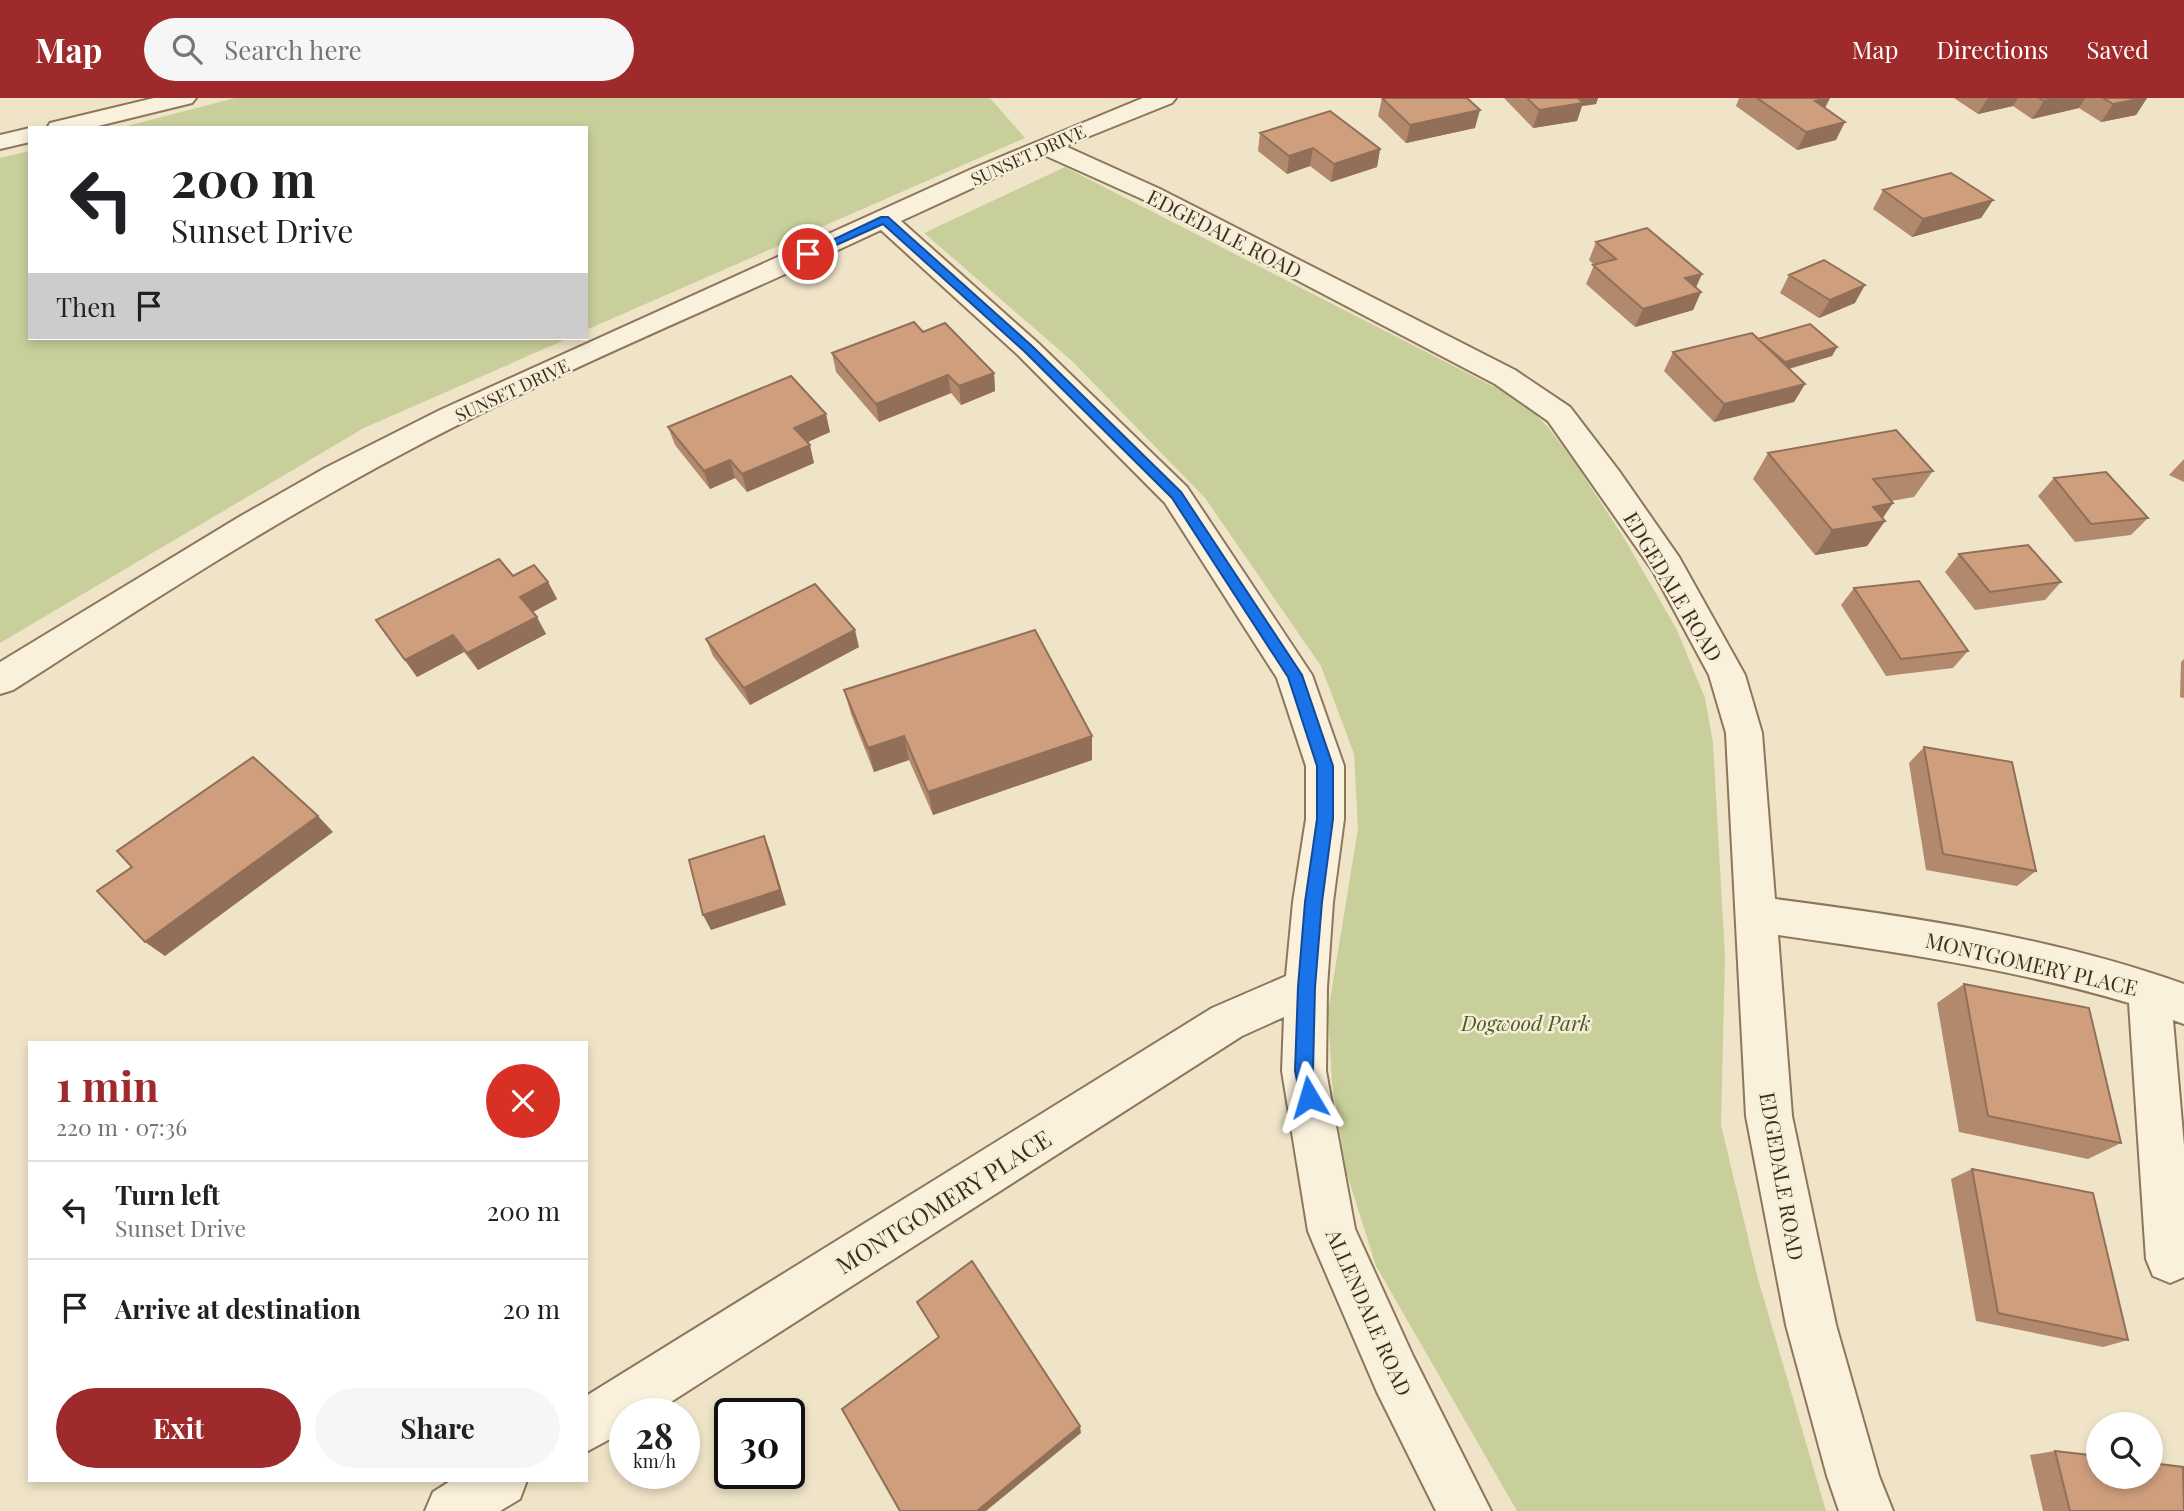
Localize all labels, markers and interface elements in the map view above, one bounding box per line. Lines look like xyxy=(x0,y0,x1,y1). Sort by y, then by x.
search box xyxy=(144,18,634,81)
text: Map xyxy=(35,27,102,71)
icon: search xyxy=(168,30,206,68)
text: Search here xyxy=(224,32,362,67)
text: Map xyxy=(1852,33,1898,65)
text: Directions xyxy=(1936,33,2049,65)
text: Saved xyxy=(2087,33,2149,65)
street label: SUNSET DRIVE xyxy=(967,119,1089,191)
text: 200 m xyxy=(171,145,316,210)
icon: left xyxy=(56,154,147,245)
street label: EDGEDALE ROAD xyxy=(1143,182,1307,284)
text: Sunset Drive xyxy=(171,208,354,251)
pin xyxy=(778,224,838,284)
icon: arrive xyxy=(789,235,827,273)
icon: arrive xyxy=(130,287,168,325)
text: Then xyxy=(56,289,116,324)
street label: SUNSET DRIVE xyxy=(451,353,573,427)
street label: EDGEDALE ROAD xyxy=(1618,506,1730,666)
street label: MONTGOMERY PLACE xyxy=(1923,925,2141,1001)
park label: Dogwood Park xyxy=(1460,1008,1591,1036)
text: 1 min xyxy=(56,1057,159,1113)
position arrow xyxy=(1272,1060,1346,1134)
button: close xyxy=(486,1064,560,1138)
street label: EDGEDALE ROAD xyxy=(1754,1090,1812,1262)
text: 220 m · 07:36 xyxy=(56,1111,187,1142)
street label: MONTGOMERY PLACE xyxy=(829,1122,1057,1280)
text: Turn left xyxy=(115,1177,220,1212)
icon: left xyxy=(56,1191,94,1229)
text: 200 m xyxy=(487,1193,560,1228)
text: Sunset Drive xyxy=(115,1212,246,1243)
street label: ALLENDALE ROAD xyxy=(1320,1223,1419,1400)
icon: arrive xyxy=(56,1289,94,1327)
text: Arrive at destination xyxy=(115,1291,361,1326)
text: 20 m xyxy=(502,1291,560,1326)
button: Exit xyxy=(56,1388,301,1468)
button: Share xyxy=(315,1388,560,1468)
speed limit sign: 30 xyxy=(714,1398,805,1489)
text: 28 xyxy=(636,1411,673,1458)
map controls xyxy=(2086,1412,2163,1489)
button: search xyxy=(2086,1412,2163,1489)
text: km/h xyxy=(633,1449,676,1473)

